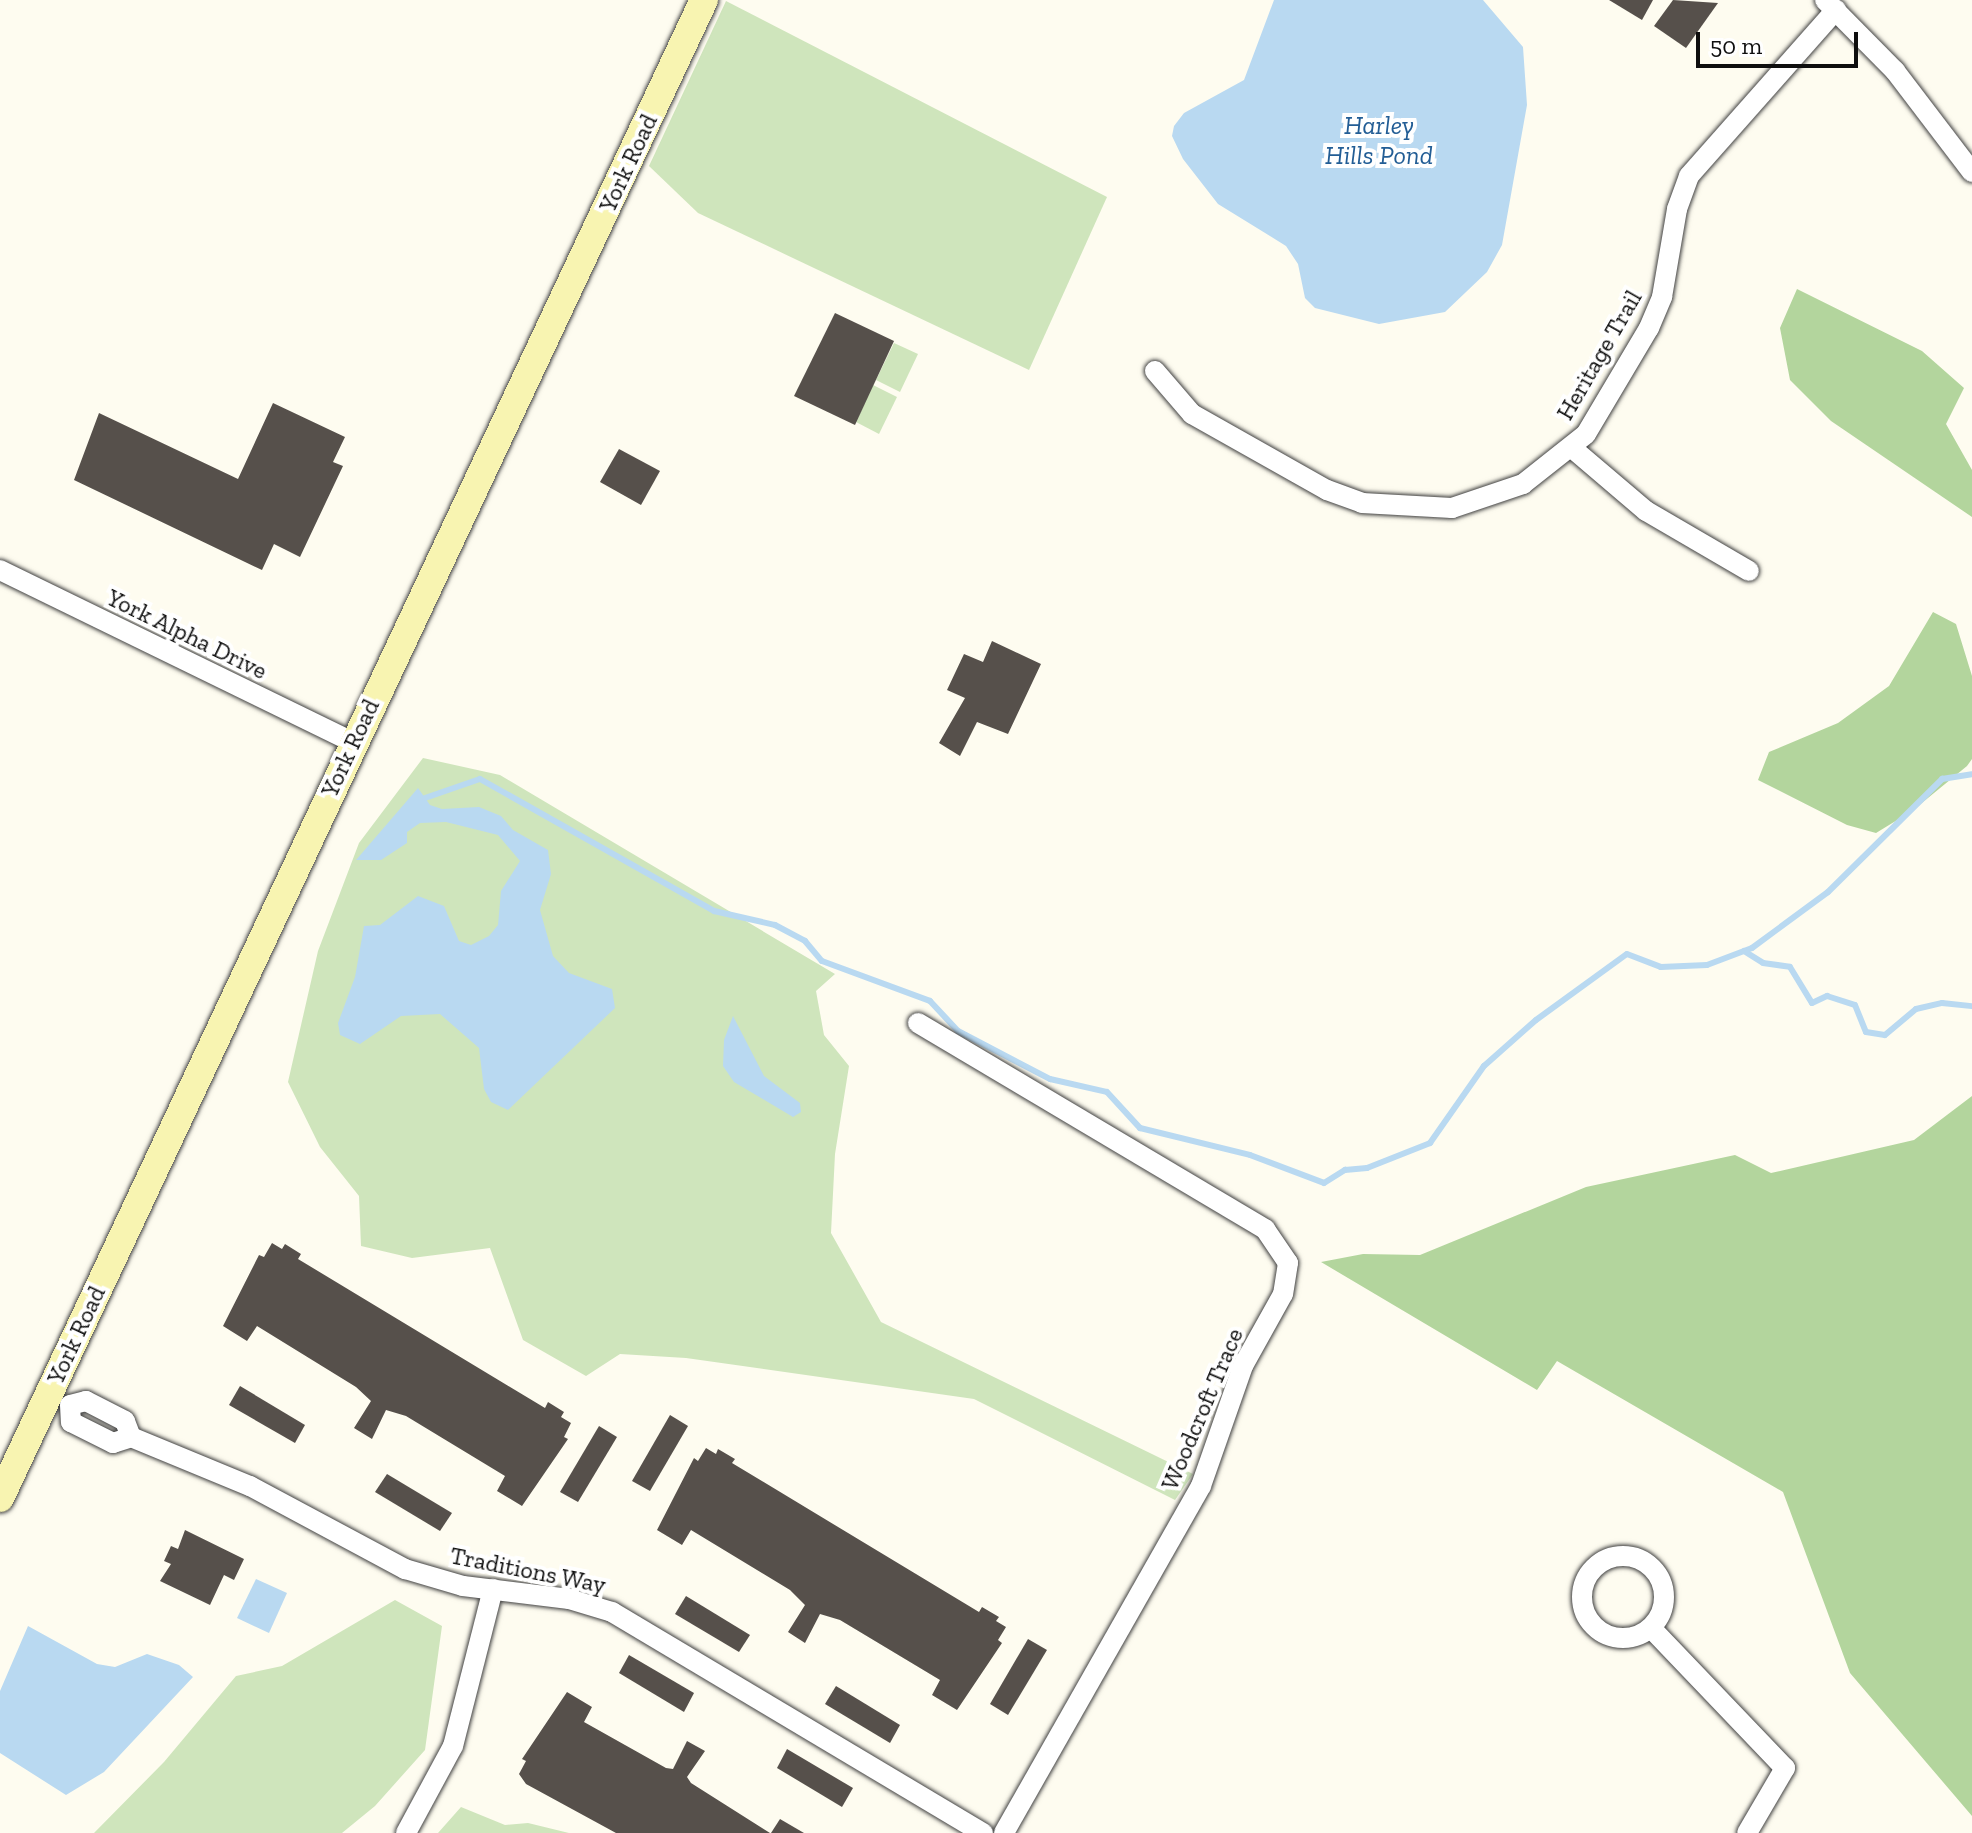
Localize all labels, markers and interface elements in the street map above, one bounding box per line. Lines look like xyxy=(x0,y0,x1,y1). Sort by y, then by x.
scale bar xyxy=(1700,16,1862,66)
text: 50 m xyxy=(1710,31,1762,60)
street label: York Road xyxy=(593,109,663,217)
water label: Harley Hills Pond xyxy=(1325,110,1433,172)
street label: Heritage Trail xyxy=(1550,285,1648,425)
street label: York Alpha Drive xyxy=(102,583,272,685)
street label: York Road xyxy=(315,694,385,802)
street label: York Road xyxy=(41,1281,111,1389)
street label: Woodcroft Trace xyxy=(1155,1324,1249,1494)
street label: Traditions Way xyxy=(447,1541,609,1599)

